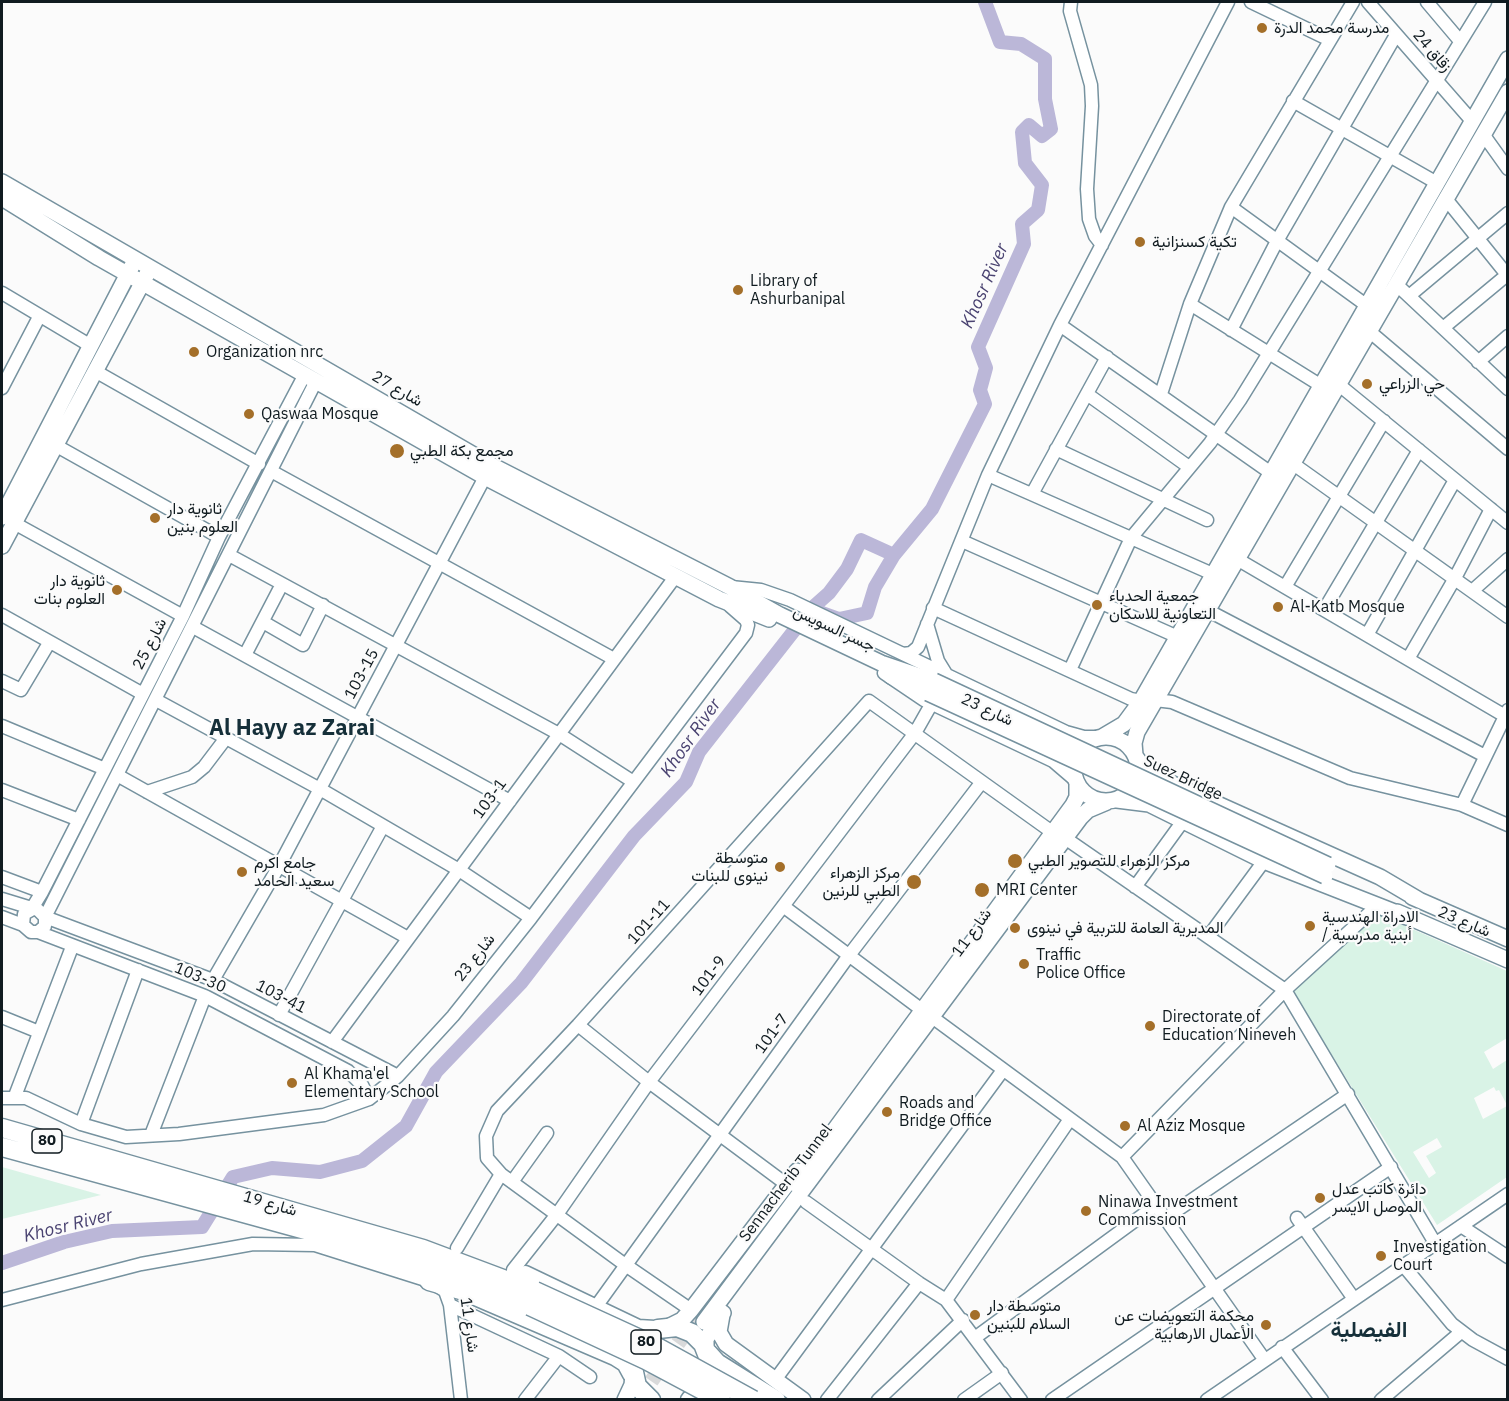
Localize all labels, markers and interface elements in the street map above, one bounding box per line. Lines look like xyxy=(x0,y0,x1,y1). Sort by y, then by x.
place label: مدرسة محمد الدرة xyxy=(1274,18,1389,38)
marker: مدرسة محمد الدرة xyxy=(1255,21,1269,35)
street label: زقاق 24 xyxy=(1408,26,1456,76)
place label: تكية كسنزانية xyxy=(1152,232,1237,252)
marker: تكية كسنزانية xyxy=(1133,235,1147,249)
water label: Khosr River xyxy=(957,240,1013,332)
place label: Library of Ashurbanipal xyxy=(750,271,845,309)
marker: Library of Ashurbanipal xyxy=(731,283,745,297)
place label: Organization nrc xyxy=(206,342,323,362)
marker: Organization nrc xyxy=(187,345,201,359)
street label: شارع 27 xyxy=(368,367,426,411)
place label: حي الزراعي xyxy=(1379,374,1445,394)
marker: حي الزراعي xyxy=(1360,377,1374,391)
place label: Qaswaa Mosque xyxy=(261,404,378,424)
marker: Qaswaa Mosque xyxy=(242,407,256,421)
place label: مجمع بكة الطبي xyxy=(410,441,513,461)
marker: مجمع بكة الطبي xyxy=(388,442,406,460)
place label: ثانوية دار العلوم بنين xyxy=(167,499,238,537)
marker: ثانوية دار العلوم بنين xyxy=(148,511,162,525)
place label: ثانوية دار العلوم بنات xyxy=(34,571,105,609)
marker: ثانوية دار العلوم بنات xyxy=(110,583,124,597)
place label: جمعية الحدباء التعاونية للاسكان xyxy=(1109,586,1216,624)
place label: Al-Katb Mosque xyxy=(1290,597,1405,617)
marker: جمعية الحدباء التعاونية للاسكان xyxy=(1090,598,1104,612)
marker: Al-Katb Mosque xyxy=(1271,600,1285,614)
street label: جسر السويس xyxy=(790,602,878,656)
street label: شارع 25 xyxy=(129,615,171,673)
street label: 103-15 xyxy=(341,645,383,703)
street label: شارع 23 xyxy=(958,690,1016,730)
water label: Khosr River xyxy=(656,695,726,781)
district label: Al Hayy az Zarai xyxy=(209,716,375,742)
street label: Suez Bridge xyxy=(1140,751,1226,805)
street label: 103-1 xyxy=(469,775,511,823)
place label: متوسطة نينوى للبنات xyxy=(691,848,768,886)
place label: مركز الزهراء للتصوير الطبي xyxy=(1028,851,1190,871)
marker: مركز الزهراء للتصوير الطبي xyxy=(1006,852,1024,870)
place label: جامع اكرم سعيد الحامد xyxy=(254,853,334,891)
marker: متوسطة نينوى للبنات xyxy=(773,860,787,874)
place label: مركز الزهراء الطبي للرنين xyxy=(822,863,900,901)
marker: جامع اكرم سعيد الحامد xyxy=(235,865,249,879)
marker: مركز الزهراء الطبي للرنين xyxy=(905,873,923,891)
place label: MRI Center xyxy=(996,880,1077,900)
marker: MRI Center xyxy=(973,881,991,899)
street label: 101-11 xyxy=(624,895,674,949)
street label: شارع 23 xyxy=(1435,902,1493,942)
street label: شارع 11 xyxy=(948,905,996,961)
place label: الادراة الهندسية / أبنية مدرسية xyxy=(1322,907,1419,945)
place label: المديرية العامة للتربية في نينوى xyxy=(1027,918,1223,938)
marker: الادراة الهندسية / أبنية مدرسية xyxy=(1303,919,1317,933)
marker: المديرية العامة للتربية في نينوى xyxy=(1008,921,1022,935)
street label: شارع 23 xyxy=(450,930,500,986)
place label: Traffic Police Office xyxy=(1036,945,1126,983)
street label: 101-9 xyxy=(688,952,730,1000)
marker: Traffic Police Office xyxy=(1017,957,1031,971)
street label: 103-30 xyxy=(171,959,229,997)
street label: 103-41 xyxy=(252,976,310,1018)
place label: Directorate of Education Nineveh xyxy=(1162,1007,1296,1045)
street label: 101-7 xyxy=(751,1010,793,1058)
marker: Directorate of Education Nineveh xyxy=(1143,1019,1157,1033)
place label: Al Khama'el Elementary School xyxy=(304,1064,439,1102)
marker: Al Khama'el Elementary School xyxy=(285,1076,299,1090)
place label: Roads and Bridge Office xyxy=(899,1093,992,1131)
marker: Roads and Bridge Office xyxy=(880,1105,894,1119)
place label: Al Aziz Mosque xyxy=(1137,1116,1245,1136)
marker: Al Aziz Mosque xyxy=(1118,1119,1132,1133)
street label: Sennacherib Tunnel xyxy=(735,1120,837,1246)
road number: 80 xyxy=(32,1129,62,1153)
place label: دائرة كاتب عدل الموصل الايسر xyxy=(1332,1179,1426,1217)
street label: شارع 19 xyxy=(241,1187,299,1221)
marker: دائرة كاتب عدل الموصل الايسر xyxy=(1313,1191,1327,1205)
place label: Ninawa Investment Commission xyxy=(1098,1192,1238,1230)
marker: Ninawa Investment Commission xyxy=(1079,1204,1093,1218)
water label: Khosr River xyxy=(21,1205,115,1247)
place label: Investigation Court xyxy=(1393,1237,1487,1275)
marker: Investigation Court xyxy=(1374,1249,1388,1263)
street label: شارع 11 xyxy=(456,1296,482,1354)
place label: متوسطة دار السلام للبنين xyxy=(987,1296,1070,1334)
place label: محكمة التعويضات عن الأعمال الارهابية xyxy=(1114,1306,1254,1344)
marker: متوسطة دار السلام للبنين xyxy=(968,1308,982,1322)
marker: محكمة التعويضات عن الأعمال الارهابية xyxy=(1259,1318,1273,1332)
district label: الفيصلية xyxy=(1331,1318,1407,1344)
road number: 80 xyxy=(631,1330,661,1354)

